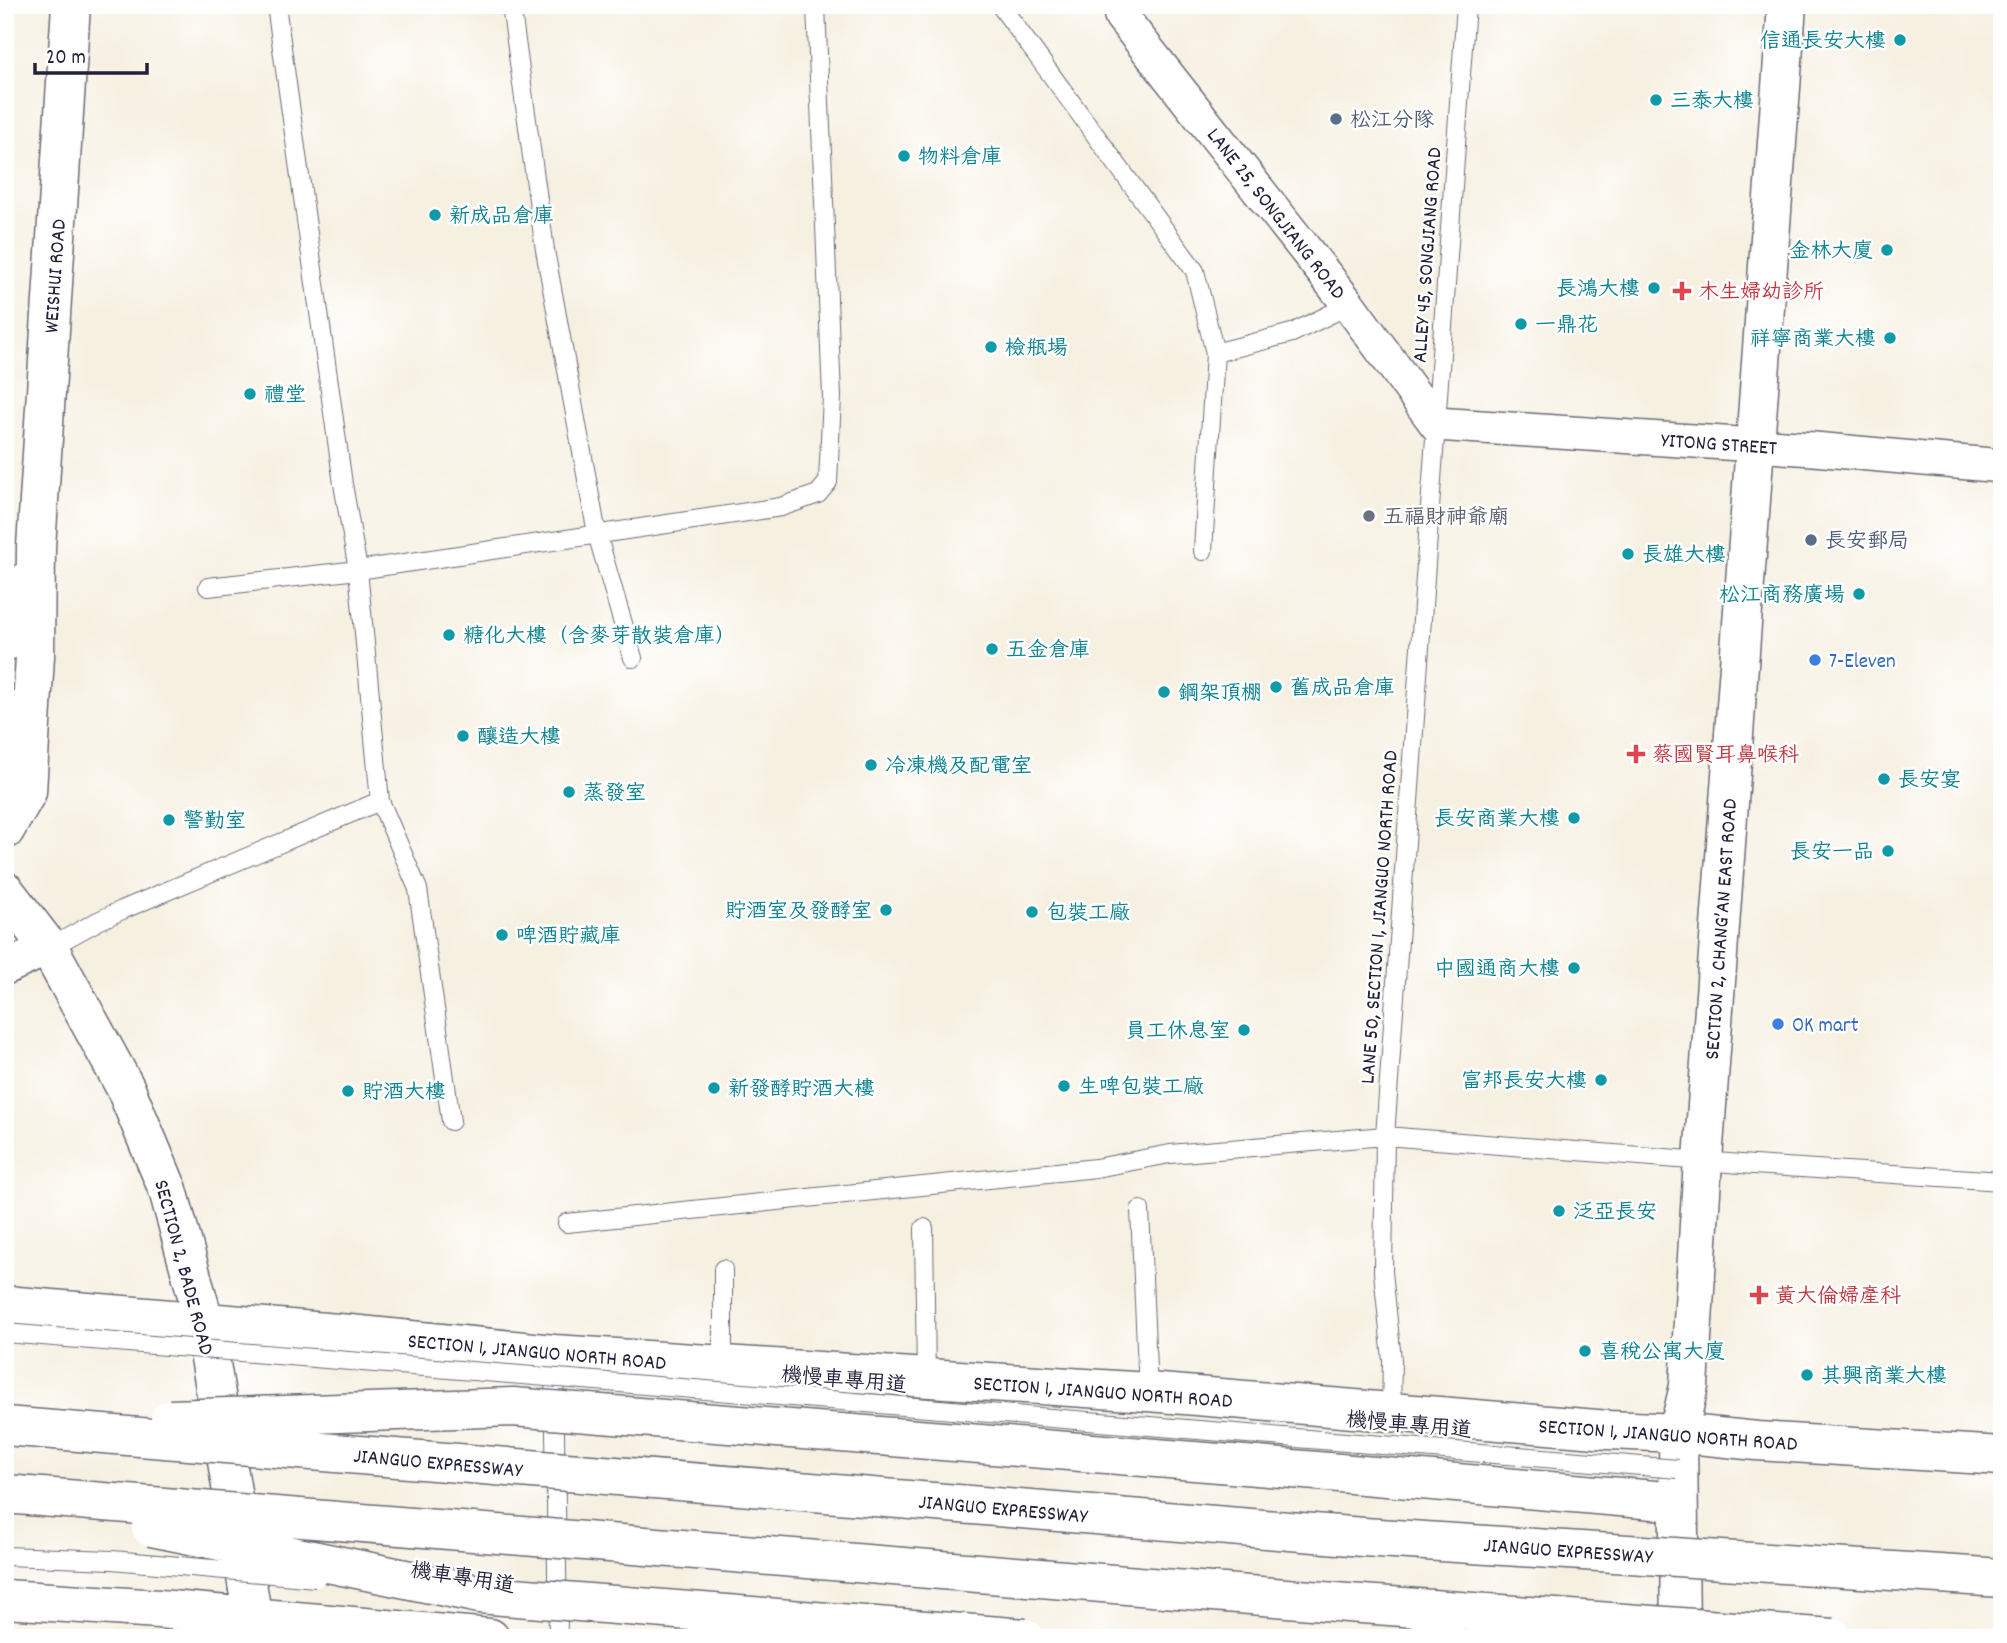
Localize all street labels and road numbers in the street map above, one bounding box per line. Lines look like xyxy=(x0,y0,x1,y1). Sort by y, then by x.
street label: LANE 25, SONGJIANG ROAD xyxy=(1198,123,1351,307)
street label: ALLEY 45, SONGJIANG ROAD xyxy=(1406,146,1452,364)
street label: WEISHUI ROAD xyxy=(38,218,76,334)
street label: YITONG STREET xyxy=(1660,427,1778,465)
street label: LANE 50, SECTION 1, JIANGUO NORTH ROAD xyxy=(1354,749,1408,1085)
street label: SECTION 2, CHANG’AN EAST ROAD xyxy=(1699,797,1747,1061)
street label: SECTION 2, BADE ROAD xyxy=(144,1177,220,1359)
street label: SECTION 1, JIANGUO NORTH ROAD xyxy=(406,1328,667,1380)
street label: 機慢車專用道 xyxy=(780,1362,908,1402)
street label: SECTION 1, JIANGUO NORTH ROAD xyxy=(972,1370,1233,1418)
street label: 機慢車專用道 xyxy=(1345,1407,1473,1447)
street label: SECTION 1, JIANGUO NORTH ROAD xyxy=(1537,1413,1798,1461)
street label: JIANGUO EXPRESSWAY xyxy=(352,1443,525,1487)
street label: JIANGUO EXPRESSWAY xyxy=(917,1489,1090,1533)
street label: JIANGUO EXPRESSWAY xyxy=(1482,1532,1655,1574)
street label: 機車專用道 xyxy=(408,1557,517,1603)

